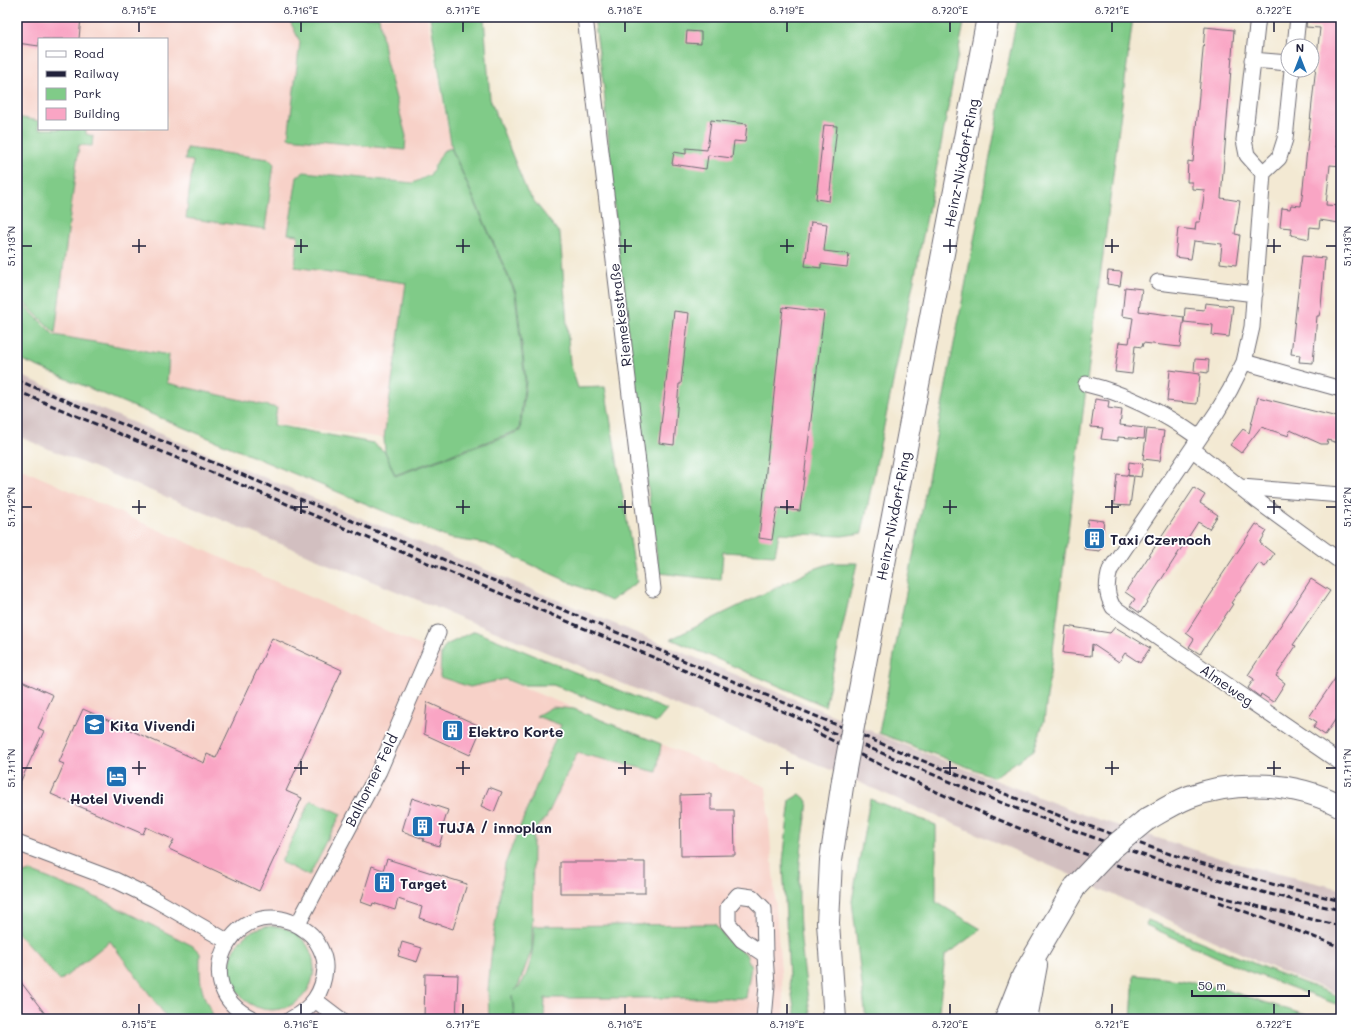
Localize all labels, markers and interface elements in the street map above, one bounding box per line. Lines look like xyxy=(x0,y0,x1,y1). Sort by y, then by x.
text: 8.715°E xyxy=(122,3,156,17)
text: 8.716°E xyxy=(284,3,319,17)
text: 8.717°E xyxy=(446,3,480,17)
text: 8.718°E xyxy=(608,3,643,17)
text: 8.719°E xyxy=(770,3,805,17)
text: 8.720°E xyxy=(932,3,968,17)
text: 8.721°E xyxy=(1095,3,1129,17)
text: 8.722°E xyxy=(1256,3,1292,17)
legend xyxy=(38,38,168,130)
north arrow xyxy=(1280,38,1320,78)
text: N xyxy=(1296,40,1304,55)
text: Road xyxy=(74,45,104,61)
text: Railway xyxy=(74,65,119,81)
text: Park xyxy=(74,85,101,101)
street label: Heinz-Nixdorf-Ring xyxy=(939,97,983,229)
text: Building xyxy=(74,105,120,121)
text: 51.713°N xyxy=(4,226,18,266)
text: 51.713°N xyxy=(1340,226,1354,266)
street label: Riemekestraße xyxy=(604,262,636,368)
street label: Heinz-Nixdorf-Ring xyxy=(871,450,915,582)
text: 51.712°N xyxy=(4,487,18,527)
text: 51.712°N xyxy=(1340,487,1354,527)
building icon: Taxi Czernoch xyxy=(1081,526,1107,552)
place label: Taxi Czernoch xyxy=(1110,530,1211,549)
street label: Almeweg xyxy=(1197,660,1257,710)
school or university icon: Kita Vivendi xyxy=(81,712,107,738)
place label: Kita Vivendi xyxy=(110,716,195,735)
building icon: Elektro Korte xyxy=(440,718,466,744)
place label: Elektro Korte xyxy=(468,722,563,741)
street label: Balhorner Feld xyxy=(340,730,402,830)
text: 51.711°N xyxy=(4,749,18,788)
text: 51.711°N xyxy=(1340,749,1354,788)
hotel icon: Hotel Vivendi xyxy=(104,763,130,789)
place label: Hotel Vivendi xyxy=(70,789,164,808)
building icon: TUJA / innoplan xyxy=(410,814,436,840)
place label: TUJA / innoplan xyxy=(438,818,552,837)
building icon: Target xyxy=(372,870,398,896)
place label: Target xyxy=(400,874,447,893)
scale bar xyxy=(1192,972,1309,998)
text: 50 m xyxy=(1198,977,1226,993)
text: 8.715°E xyxy=(122,1017,156,1031)
text: 8.716°E xyxy=(284,1017,319,1031)
text: 8.717°E xyxy=(446,1017,480,1031)
text: 8.718°E xyxy=(608,1017,643,1031)
text: 8.719°E xyxy=(770,1017,805,1031)
text: 8.720°E xyxy=(932,1017,968,1031)
text: 8.721°E xyxy=(1095,1017,1129,1031)
text: 8.722°E xyxy=(1256,1017,1292,1031)

